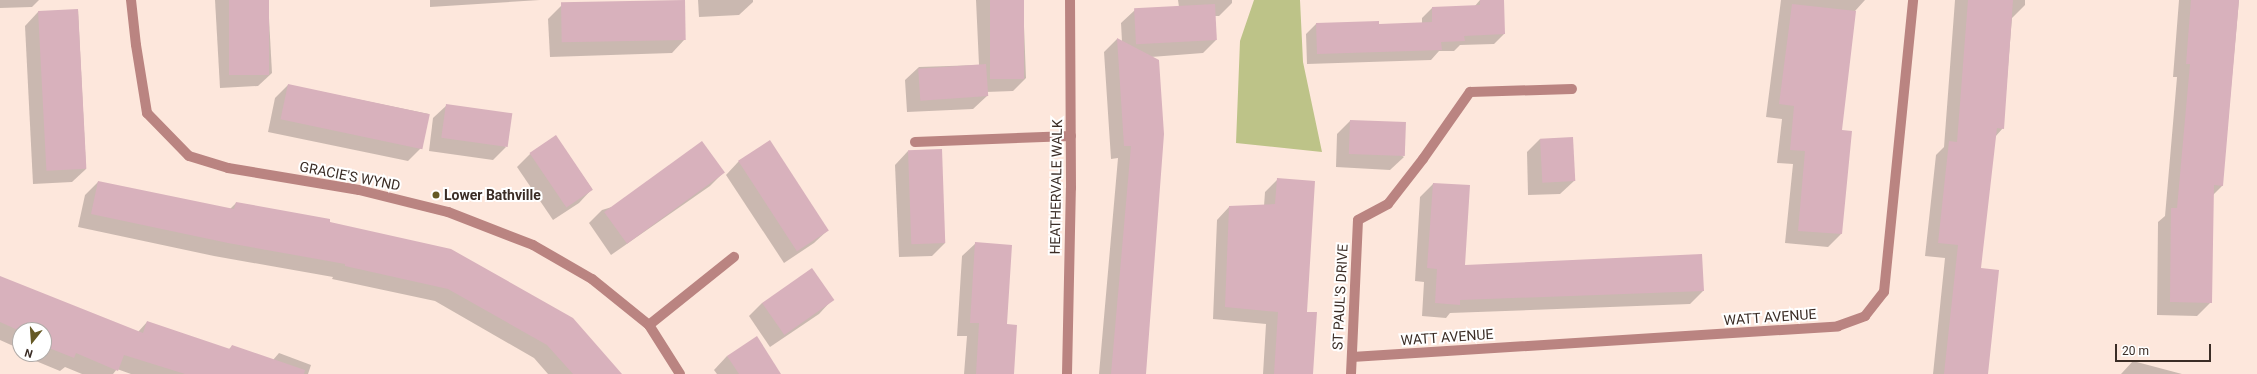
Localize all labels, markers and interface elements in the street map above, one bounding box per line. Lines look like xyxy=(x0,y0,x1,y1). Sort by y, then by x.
street label: HEATHERVALE WALK xyxy=(1046,119,1066,255)
street label: GRACIE'S WYND xyxy=(298,158,402,194)
place label: Lower Bathville xyxy=(444,187,541,203)
marker: Lower Bathville xyxy=(431,190,441,200)
street label: ST PAUL'S DRIVE xyxy=(1329,243,1351,351)
street label: WATT AVENUE xyxy=(1723,305,1817,329)
north arrow xyxy=(12,322,52,362)
street label: WATT AVENUE xyxy=(1400,325,1494,349)
scale bar xyxy=(2117,336,2213,362)
text: 20 m xyxy=(2122,344,2149,358)
text: N xyxy=(23,346,34,360)

